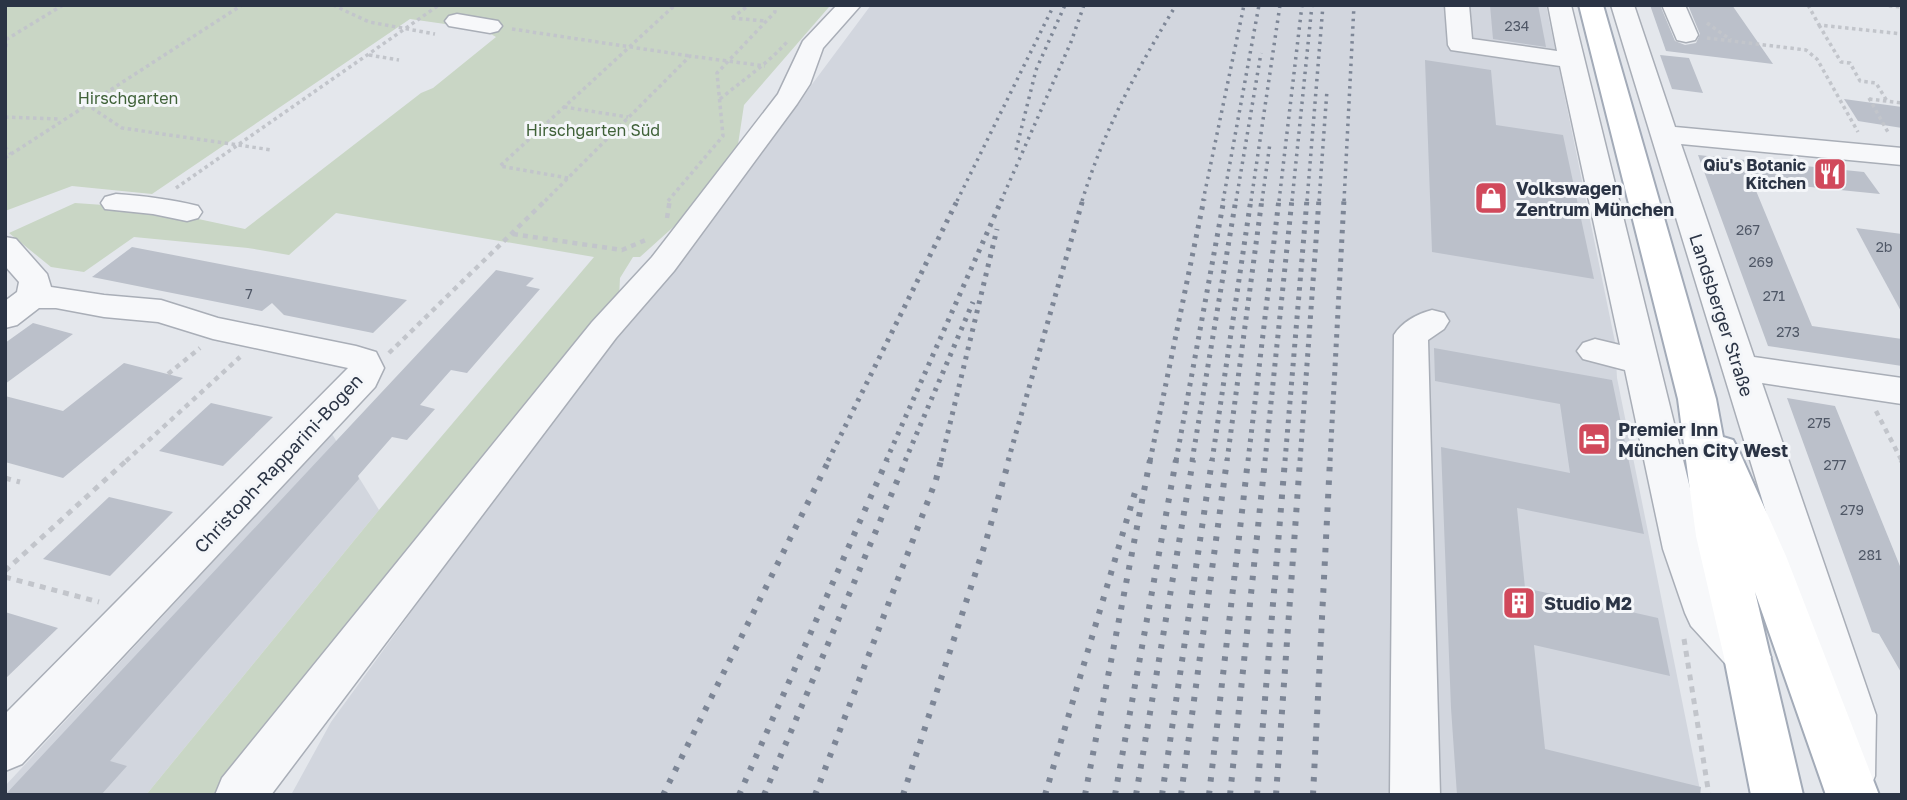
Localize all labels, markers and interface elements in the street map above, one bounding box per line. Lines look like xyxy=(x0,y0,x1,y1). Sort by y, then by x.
house number: 234 xyxy=(1505,17,1529,34)
park label: Hirschgarten xyxy=(78,88,178,108)
park label: Hirschgarten Süd xyxy=(526,120,660,140)
place label: Qiu's Botanic Kitchen xyxy=(1703,155,1806,193)
restaurant icon: Qiu's Botanic Kitchen xyxy=(1811,155,1849,193)
place label: Volkswagen Zentrum München xyxy=(1516,177,1674,220)
shop icon: Volkswagen Zentrum München xyxy=(1472,179,1510,217)
house number: 267 xyxy=(1736,221,1760,238)
street label: Landsberger Straße xyxy=(1685,231,1759,399)
house number: 2b xyxy=(1876,238,1892,255)
house number: 269 xyxy=(1748,253,1774,270)
house number: 7 xyxy=(245,285,253,302)
house number: 271 xyxy=(1763,287,1785,304)
house number: 273 xyxy=(1776,323,1800,340)
street label: Christoph-Rapparini-Bogen xyxy=(189,369,367,557)
house number: 275 xyxy=(1807,414,1831,431)
place label: Premier Inn München City West xyxy=(1618,418,1788,461)
hotel icon: Premier Inn München City West xyxy=(1575,420,1613,458)
house number: 277 xyxy=(1824,456,1846,473)
house number: 279 xyxy=(1840,501,1864,518)
house number: 281 xyxy=(1858,546,1882,563)
building icon: Studio M2 xyxy=(1500,584,1538,622)
place label: Studio M2 xyxy=(1544,592,1632,614)

